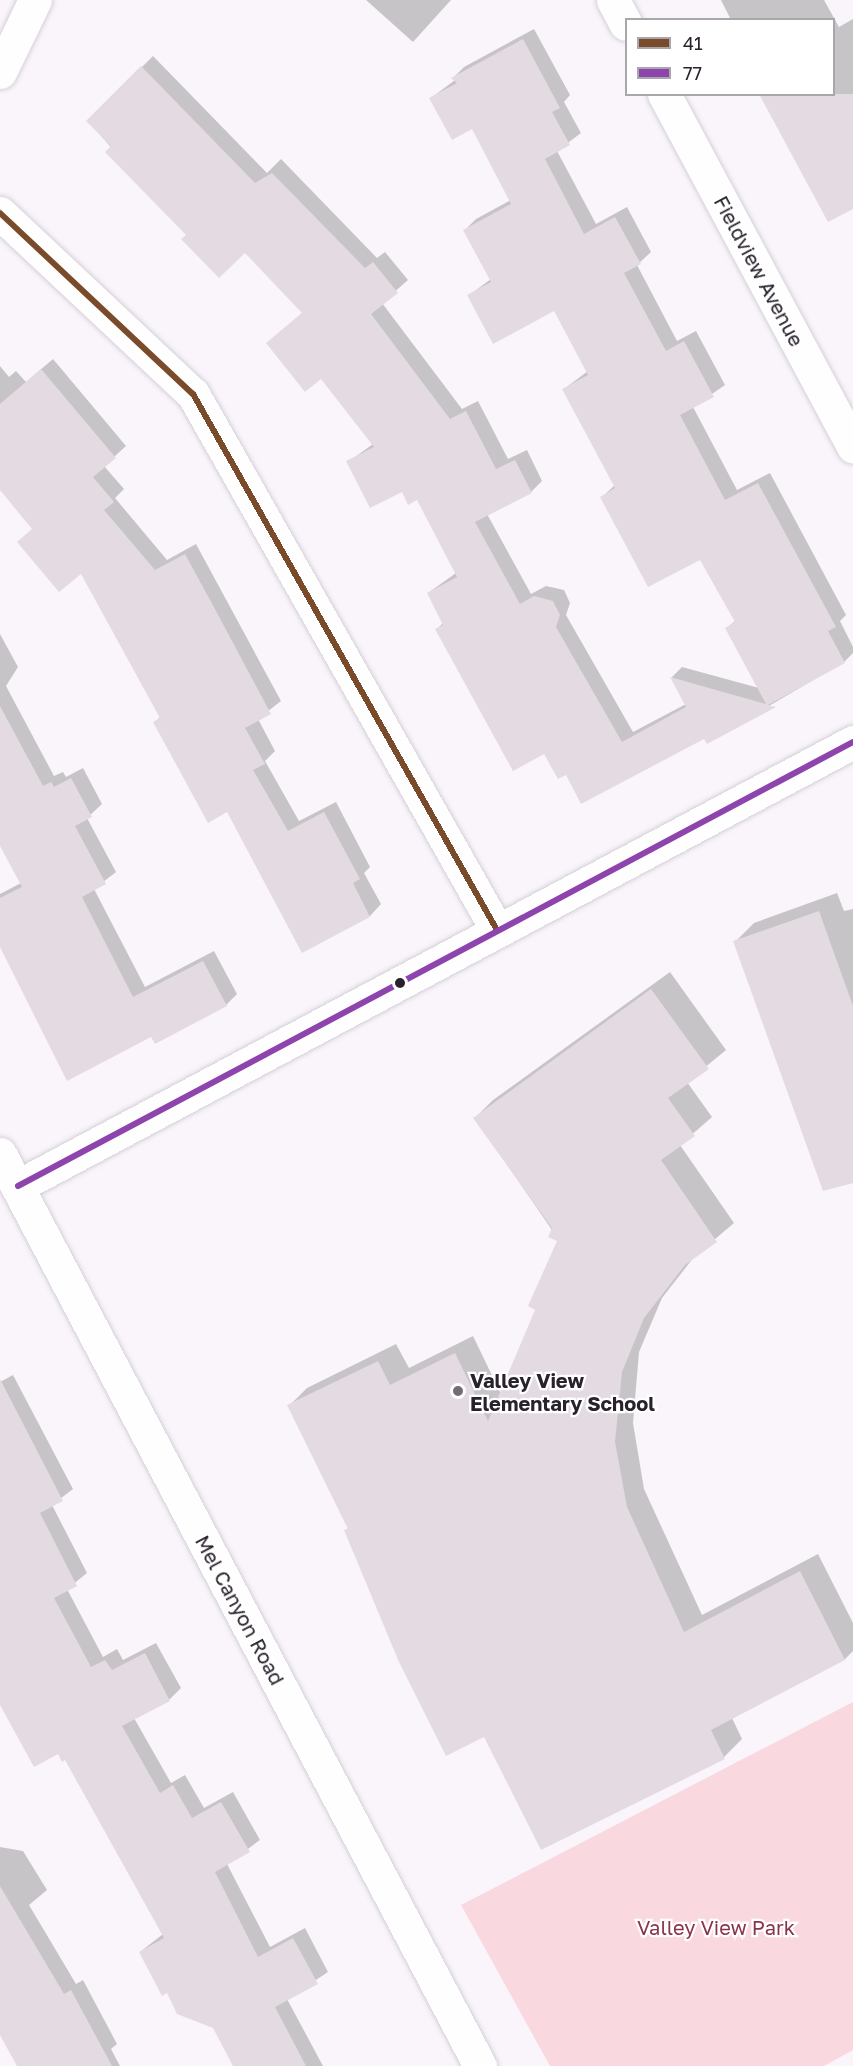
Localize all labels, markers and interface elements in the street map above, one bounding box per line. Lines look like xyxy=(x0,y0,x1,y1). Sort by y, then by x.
legend xyxy=(625,18,835,96)
text: 41 xyxy=(683,32,703,54)
text: 77 xyxy=(683,62,702,84)
street label: Fieldview Avenue xyxy=(709,192,809,350)
unlabelled marker xyxy=(394,977,406,989)
place label: Valley View Elementary School xyxy=(470,1368,655,1415)
marker: Valley View Elementary School xyxy=(451,1384,465,1398)
street label: Mel Canyon Road xyxy=(190,1531,290,1689)
park label: Valley View Park xyxy=(637,1915,795,1939)

